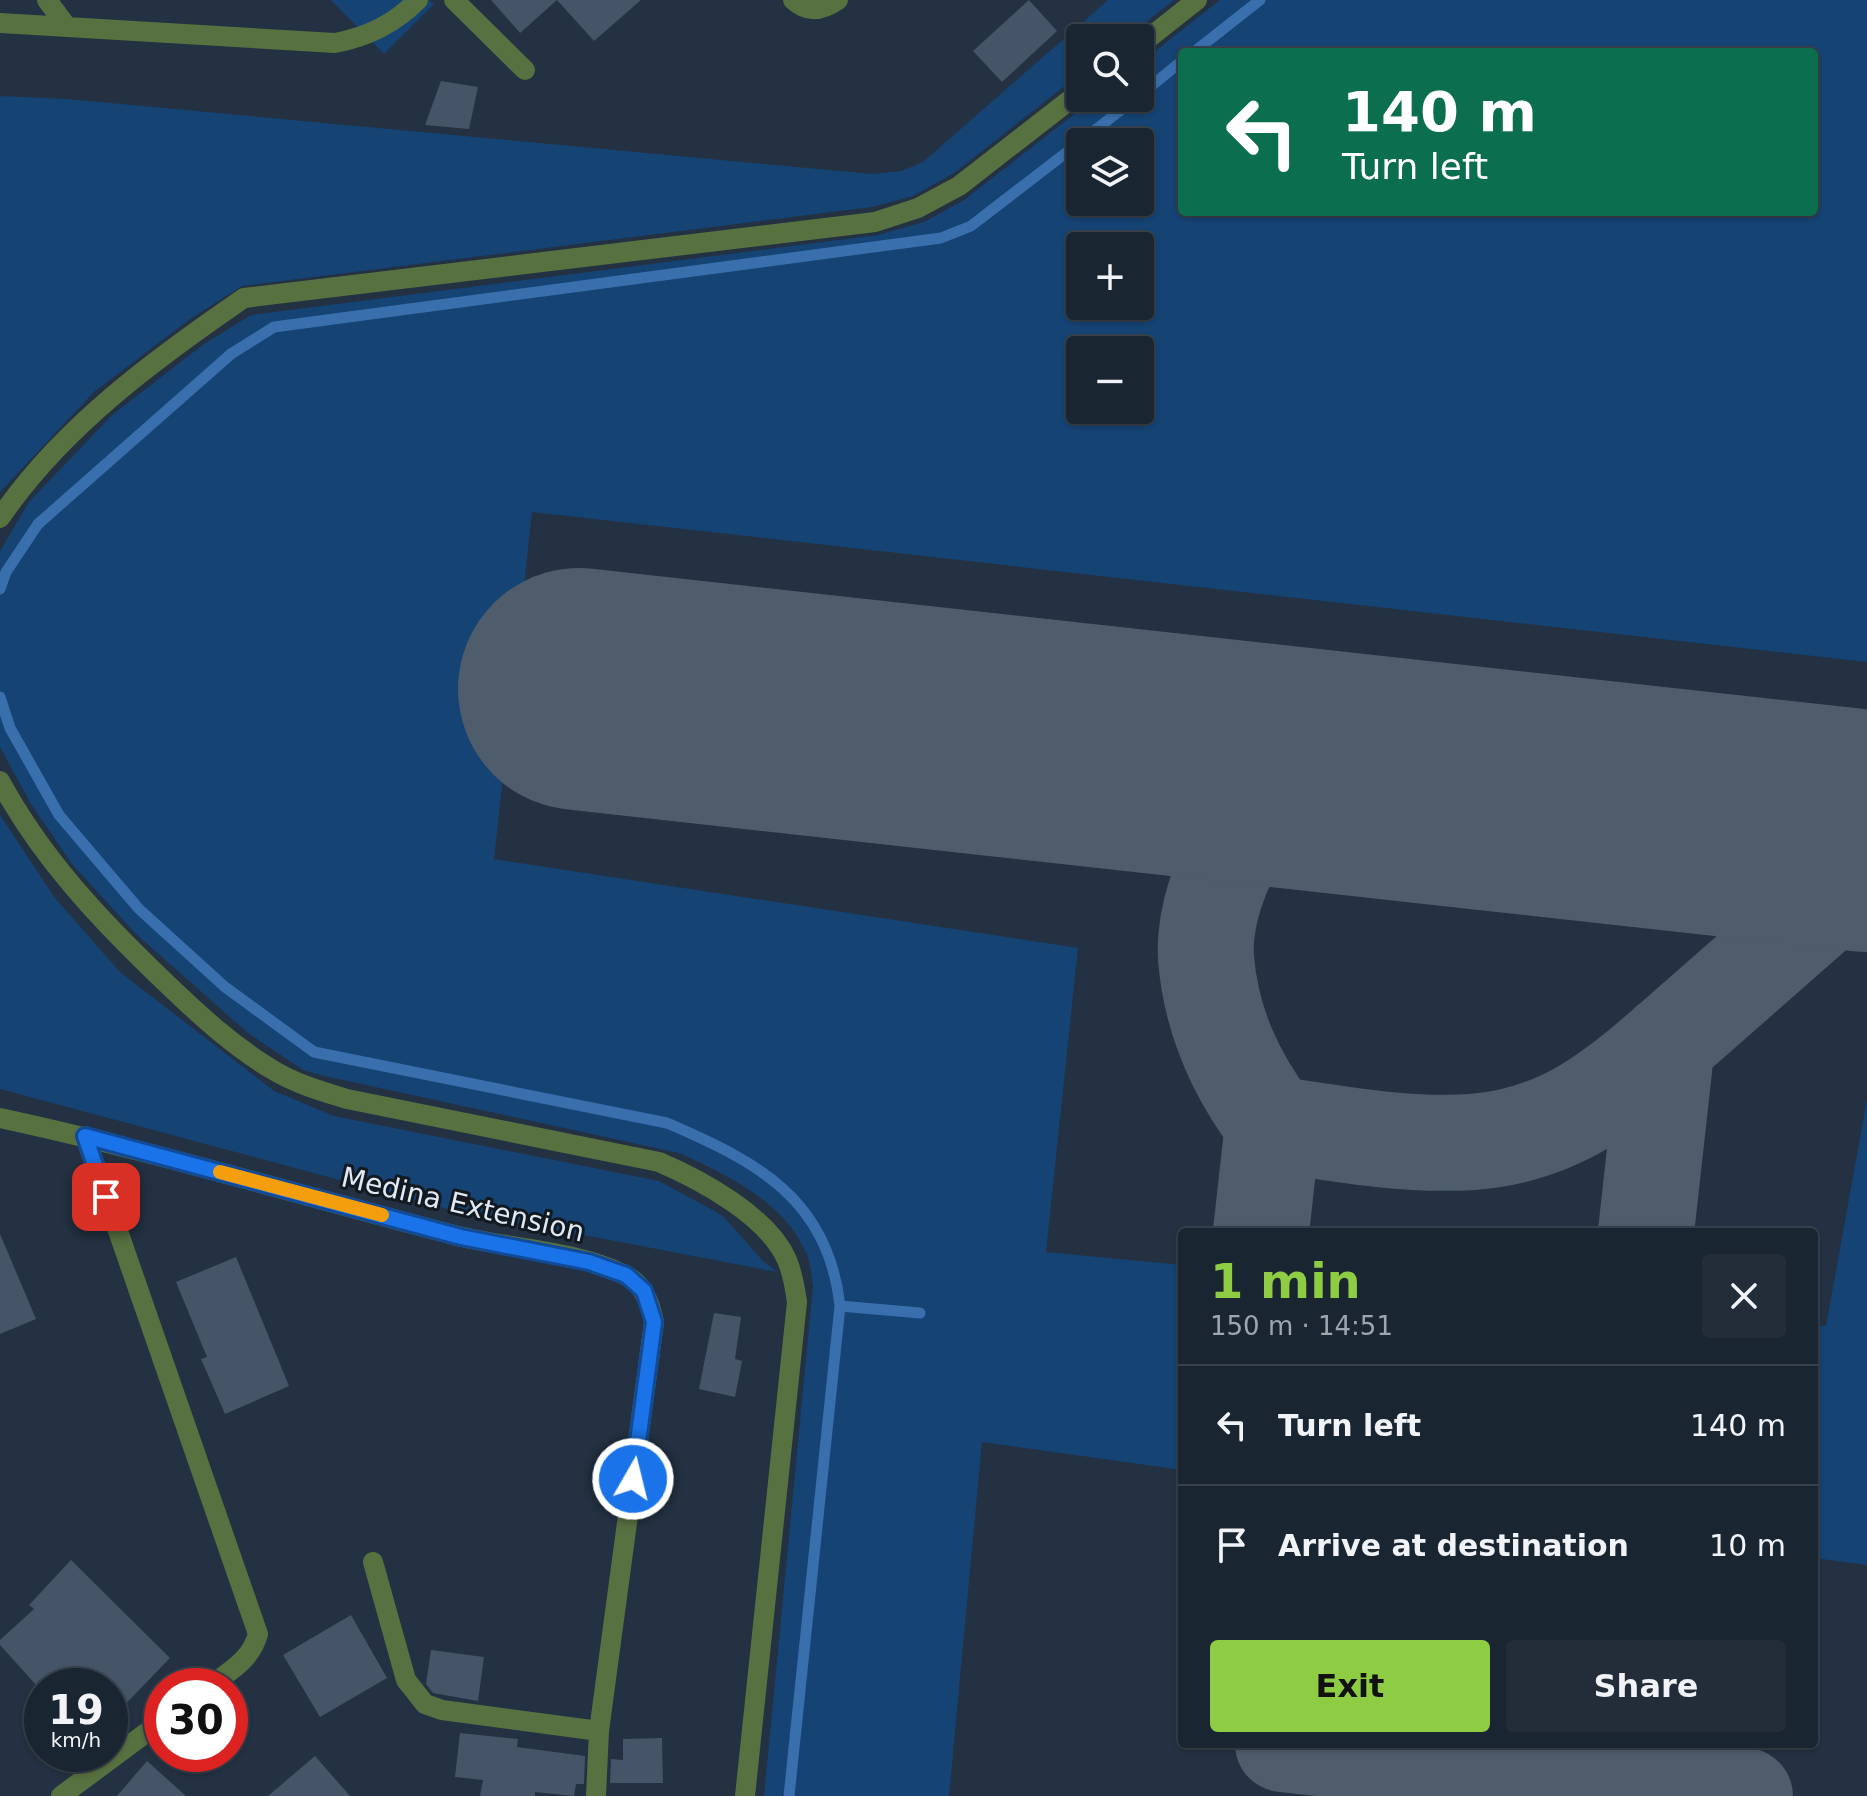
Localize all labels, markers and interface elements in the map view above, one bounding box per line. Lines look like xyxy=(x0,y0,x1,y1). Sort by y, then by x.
map controls xyxy=(1066,24,1154,424)
button: search xyxy=(1066,24,1154,112)
text: 140 m xyxy=(1342,79,1537,144)
icon: left xyxy=(1210,80,1314,184)
button: layers xyxy=(1066,128,1154,216)
text: Turn left xyxy=(1342,146,1488,187)
button: + xyxy=(1066,232,1154,320)
button: − xyxy=(1066,336,1154,424)
street label: Medina Extension xyxy=(338,1160,588,1248)
pin xyxy=(72,1163,140,1231)
icon: arrive xyxy=(84,1175,128,1219)
text: 1 min xyxy=(1210,1253,1361,1309)
button: close xyxy=(1702,1254,1786,1338)
text: 150 m · 14:51 xyxy=(1210,1311,1393,1341)
icon: left xyxy=(1210,1403,1254,1447)
text: Turn left xyxy=(1278,1408,1421,1443)
text: 140 m xyxy=(1690,1408,1786,1443)
position arrow xyxy=(591,1437,675,1521)
icon: arrive xyxy=(1210,1523,1254,1567)
text: Arrive at destination xyxy=(1278,1528,1629,1563)
text: 10 m xyxy=(1709,1528,1786,1563)
button: Exit xyxy=(1210,1640,1490,1732)
button: Share xyxy=(1506,1640,1786,1732)
speed limit sign: 30 xyxy=(144,1668,248,1772)
text: 19 xyxy=(48,1687,104,1733)
text: km/h xyxy=(51,1728,101,1752)

